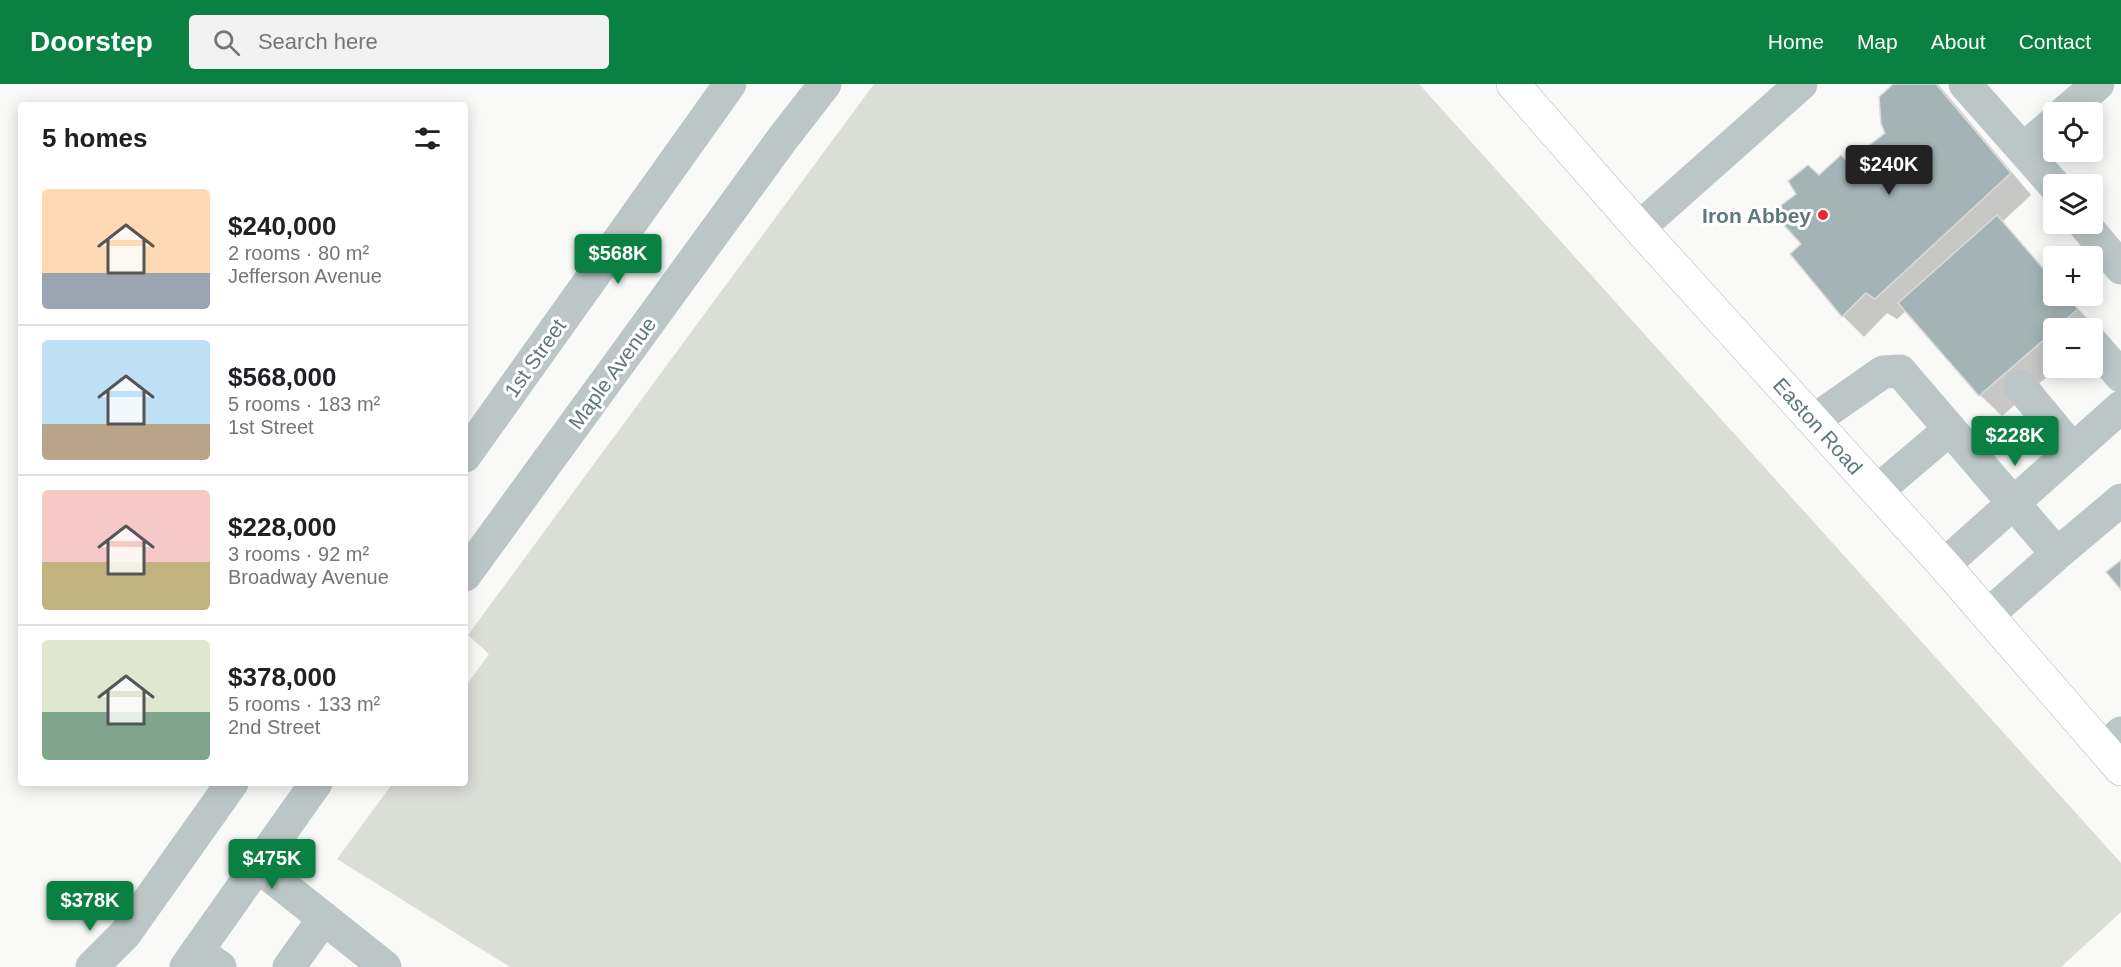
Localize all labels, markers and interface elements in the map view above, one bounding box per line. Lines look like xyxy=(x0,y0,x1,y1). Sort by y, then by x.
search box xyxy=(189,15,609,69)
text: Doorstep xyxy=(30,26,153,57)
icon: search xyxy=(210,26,243,59)
text: Search here xyxy=(258,29,378,54)
text: Home xyxy=(1768,30,1824,53)
text: Map xyxy=(1857,30,1898,53)
text: About xyxy=(1931,30,1986,53)
text: Contact xyxy=(2019,30,2091,53)
map controls xyxy=(2043,102,2103,378)
button: locate xyxy=(2043,102,2103,162)
icon: filters xyxy=(411,122,444,155)
text: 5 homes xyxy=(42,123,148,153)
pin: $240K xyxy=(1847,145,1931,196)
text: $240K xyxy=(1860,153,1918,175)
button: layers xyxy=(2043,174,2103,234)
place label: Iron Abbey xyxy=(1702,204,1811,227)
marker: Iron Abbey xyxy=(1816,208,1830,222)
text: $240,000 xyxy=(228,211,336,241)
icon: home xyxy=(90,213,162,285)
pin: $568K xyxy=(576,234,660,285)
text: 2 rooms · 80 m² xyxy=(228,242,369,264)
text: $568K xyxy=(589,242,647,264)
button: + xyxy=(2043,246,2103,306)
text: Jefferson Avenue xyxy=(228,265,382,287)
street label: Maple Avenue xyxy=(564,313,660,433)
street label: 1st Street xyxy=(500,314,570,401)
button: − xyxy=(2043,318,2103,378)
text: $568,000 xyxy=(228,362,336,392)
icon: home xyxy=(90,364,162,436)
street label: Easton Road xyxy=(1769,373,1867,479)
text: 5 rooms · 183 m² xyxy=(228,393,380,415)
text: 1st Street xyxy=(228,416,314,438)
pin: $228K xyxy=(1973,416,2057,467)
text: $228K xyxy=(1986,424,2044,446)
text: $228,000 xyxy=(228,512,336,542)
icon: home xyxy=(90,514,162,586)
text: 3 rooms · 92 m² xyxy=(228,543,369,565)
text: Broadway Avenue xyxy=(228,566,389,588)
text: $378,000 xyxy=(228,662,336,692)
icon: home xyxy=(90,664,162,736)
text: 5 rooms · 133 m² xyxy=(228,693,380,715)
text: 2nd Street xyxy=(228,716,320,738)
pin: $475K xyxy=(230,839,314,890)
text: $475K xyxy=(243,847,301,869)
pin: $378K xyxy=(48,881,132,932)
text: $378K xyxy=(61,889,119,911)

